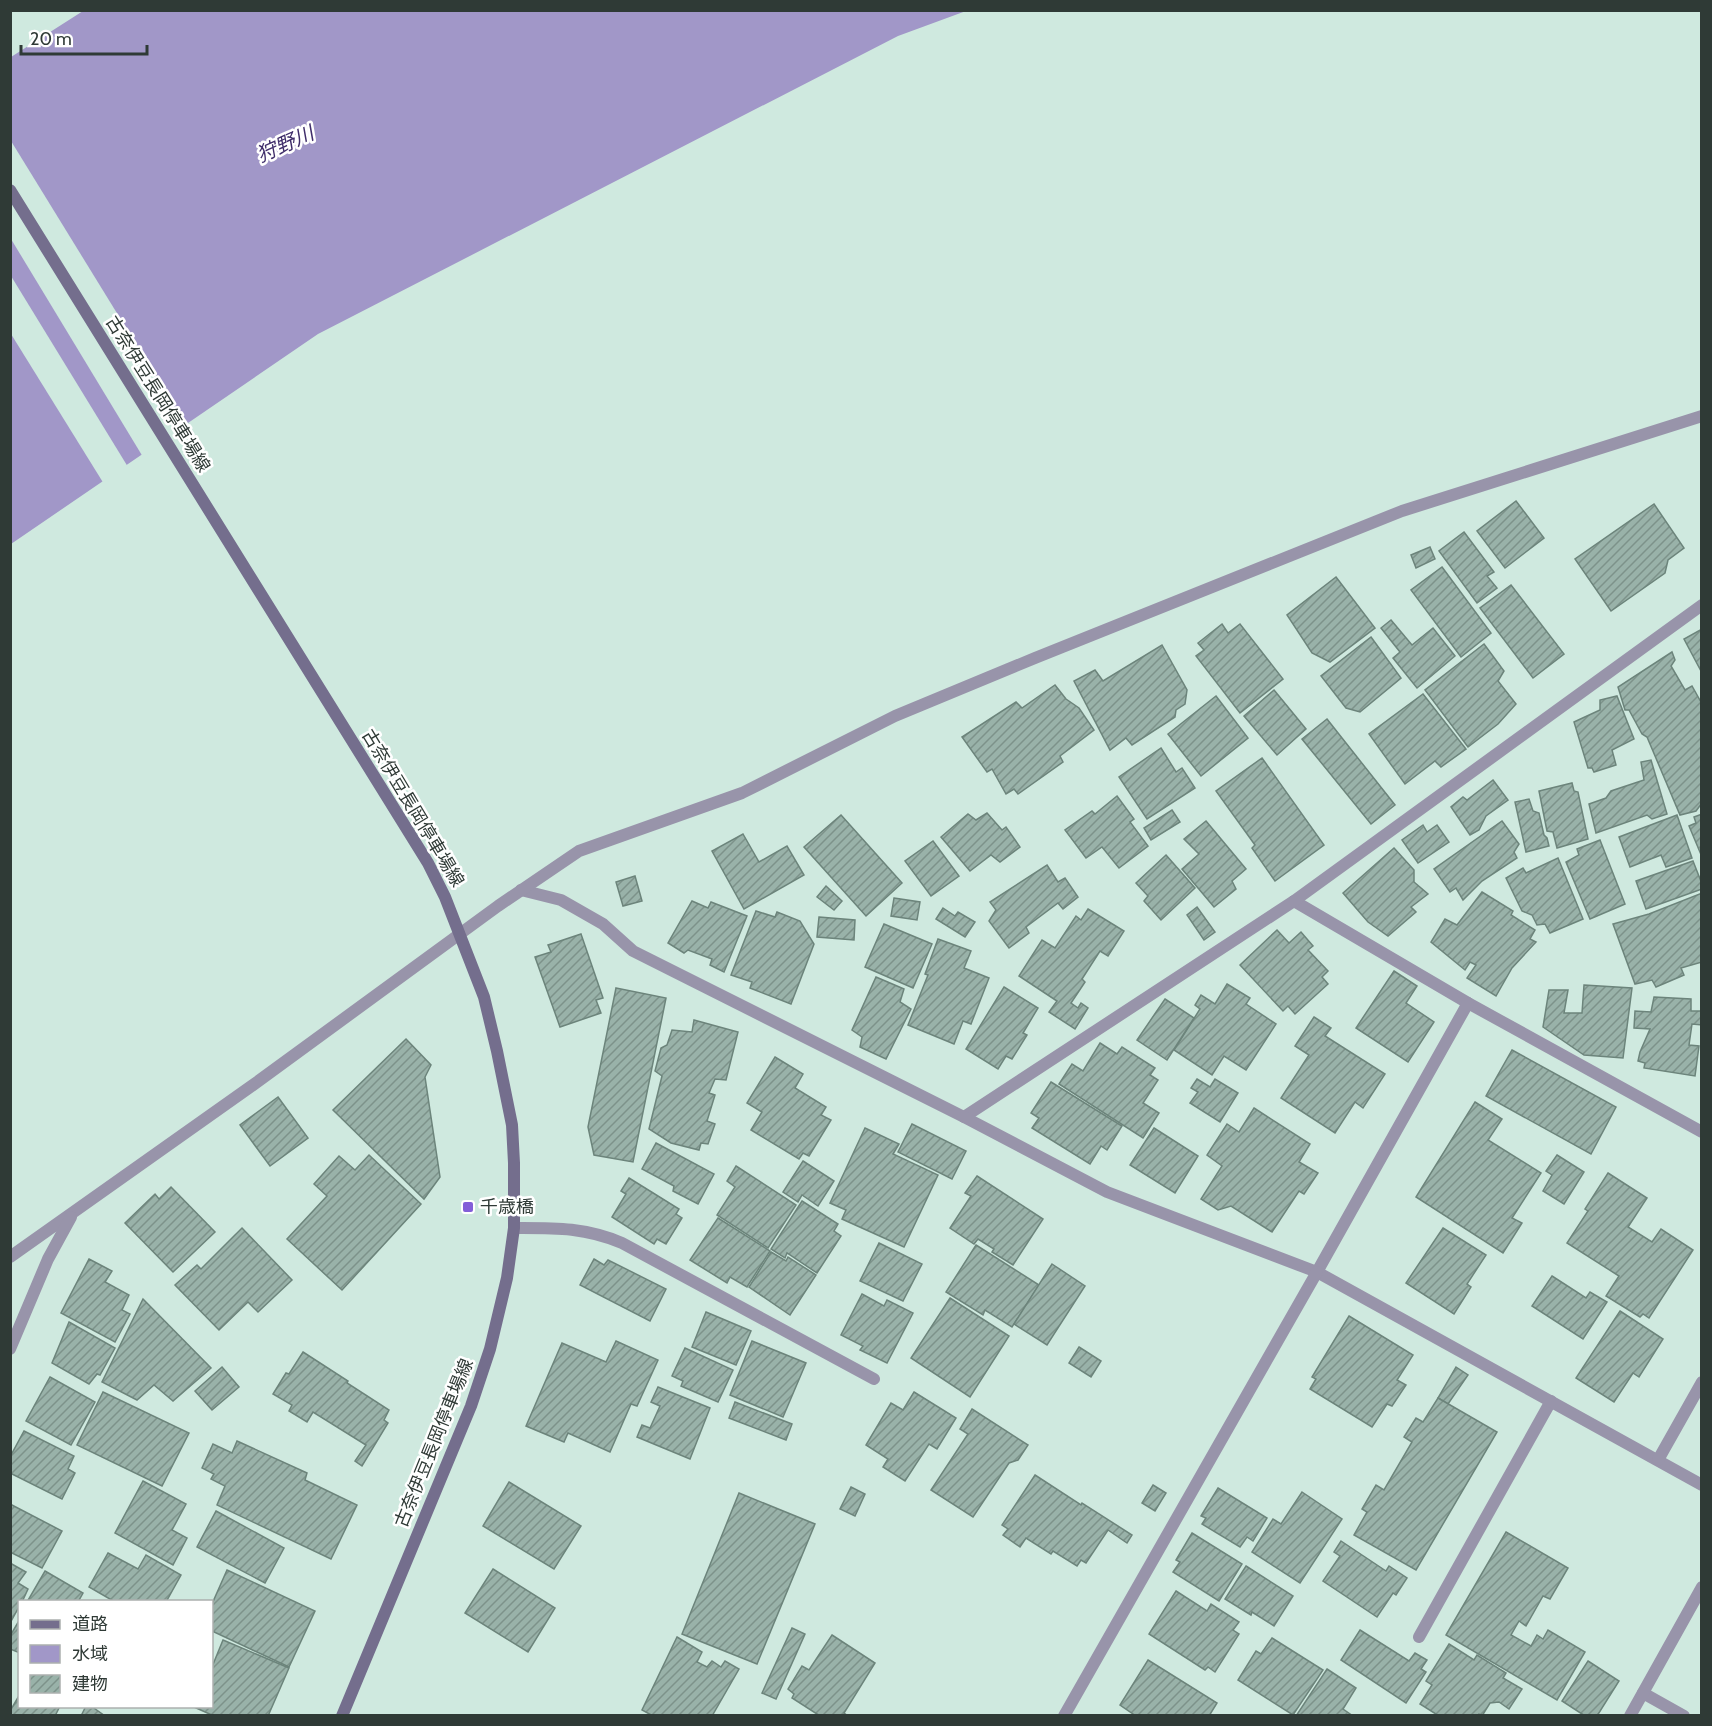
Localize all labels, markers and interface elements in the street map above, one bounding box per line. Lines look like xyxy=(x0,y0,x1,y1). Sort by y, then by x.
scale bar xyxy=(21,18,147,56)
text: 20 m xyxy=(30,28,72,50)
water label: 狩野川 xyxy=(253,120,319,167)
street label: 古奈伊豆長岡停車場線 xyxy=(101,312,215,476)
street label: 古奈伊豆長岡停車場線 xyxy=(357,725,469,891)
place label: 千歳橋 xyxy=(480,1196,534,1218)
marker: 千歳橋 xyxy=(461,1200,475,1214)
street label: 古奈伊豆長岡停車場線 xyxy=(390,1355,478,1531)
legend xyxy=(18,1600,213,1708)
text: 道路 xyxy=(72,1613,108,1635)
text: 水域 xyxy=(72,1643,108,1665)
text: 建物 xyxy=(72,1673,108,1695)

